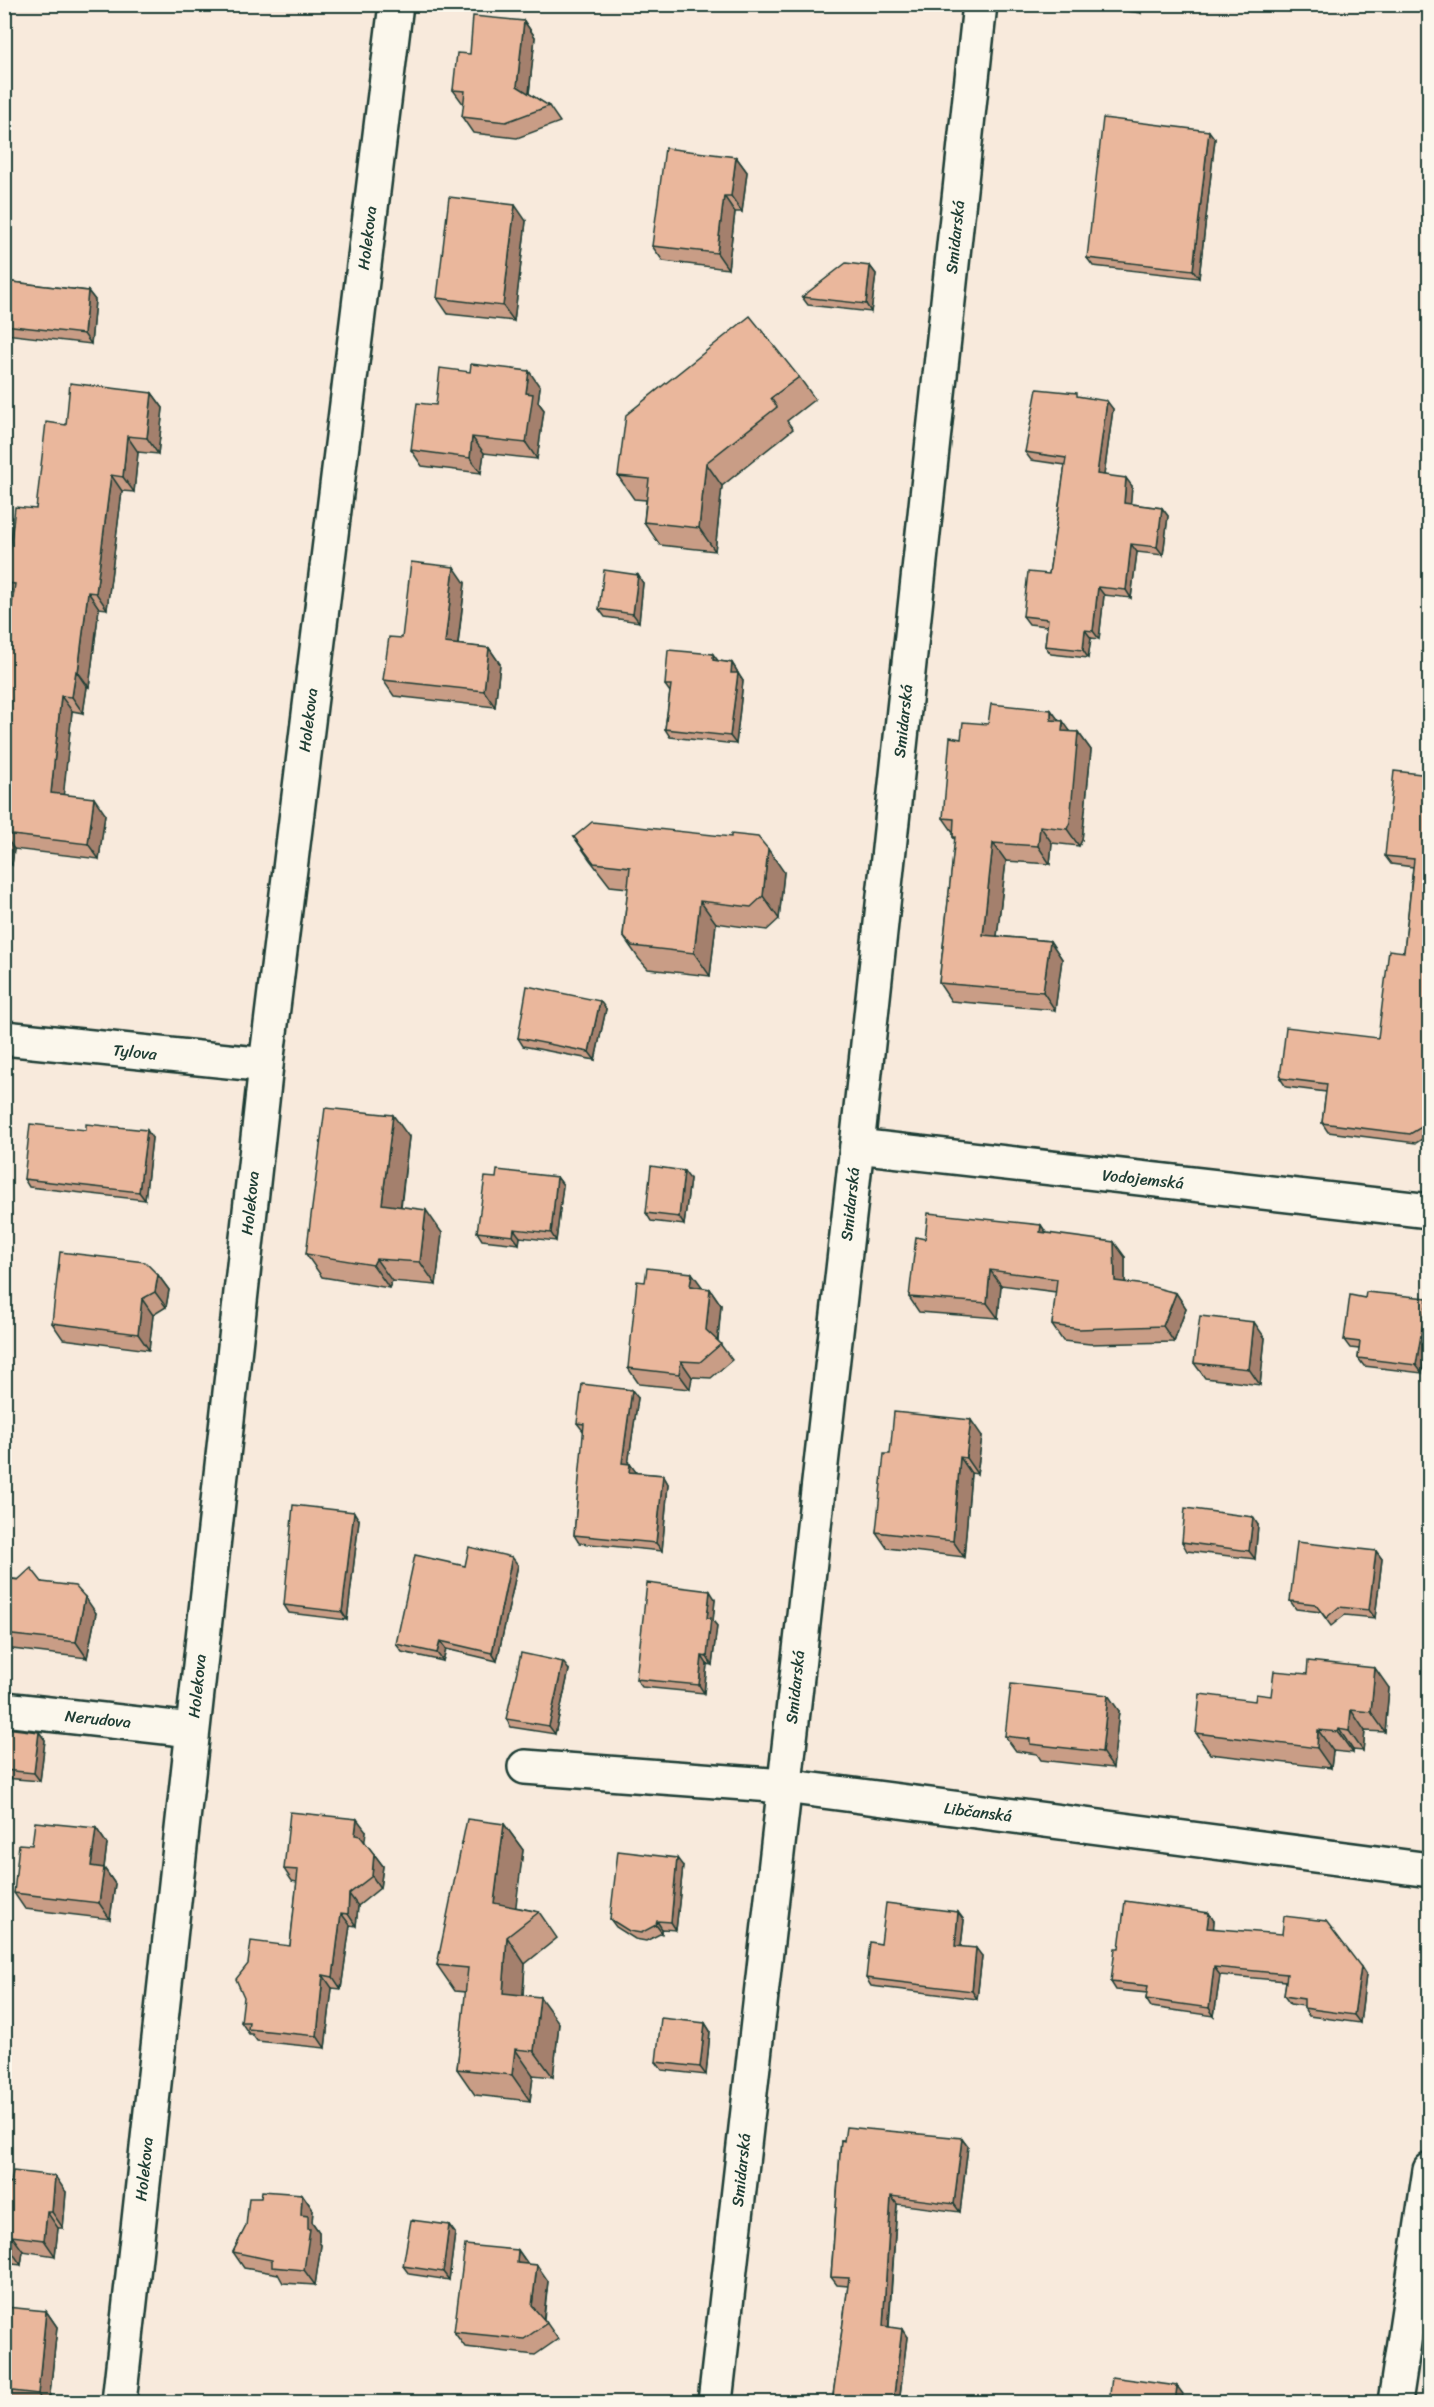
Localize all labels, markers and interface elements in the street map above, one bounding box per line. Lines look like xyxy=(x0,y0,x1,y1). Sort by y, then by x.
street label: Smidarská xyxy=(937,199,973,275)
street label: Holekova xyxy=(349,204,385,272)
street label: Smidarská xyxy=(885,683,921,759)
street label: Holekova xyxy=(290,686,326,754)
street label: Tylova xyxy=(112,1035,159,1069)
street label: Vodojemská xyxy=(1101,1160,1185,1198)
street label: Smidarská xyxy=(832,1166,868,1242)
street label: Holekova xyxy=(232,1170,268,1236)
street label: Smidarská xyxy=(777,1649,813,1725)
street label: Holekova xyxy=(179,1653,215,1719)
street label: Nerudova xyxy=(64,1701,132,1737)
street label: Libčanská xyxy=(942,1793,1014,1831)
street label: Smidarská xyxy=(723,2132,759,2208)
street label: Holekova xyxy=(126,2136,162,2202)

